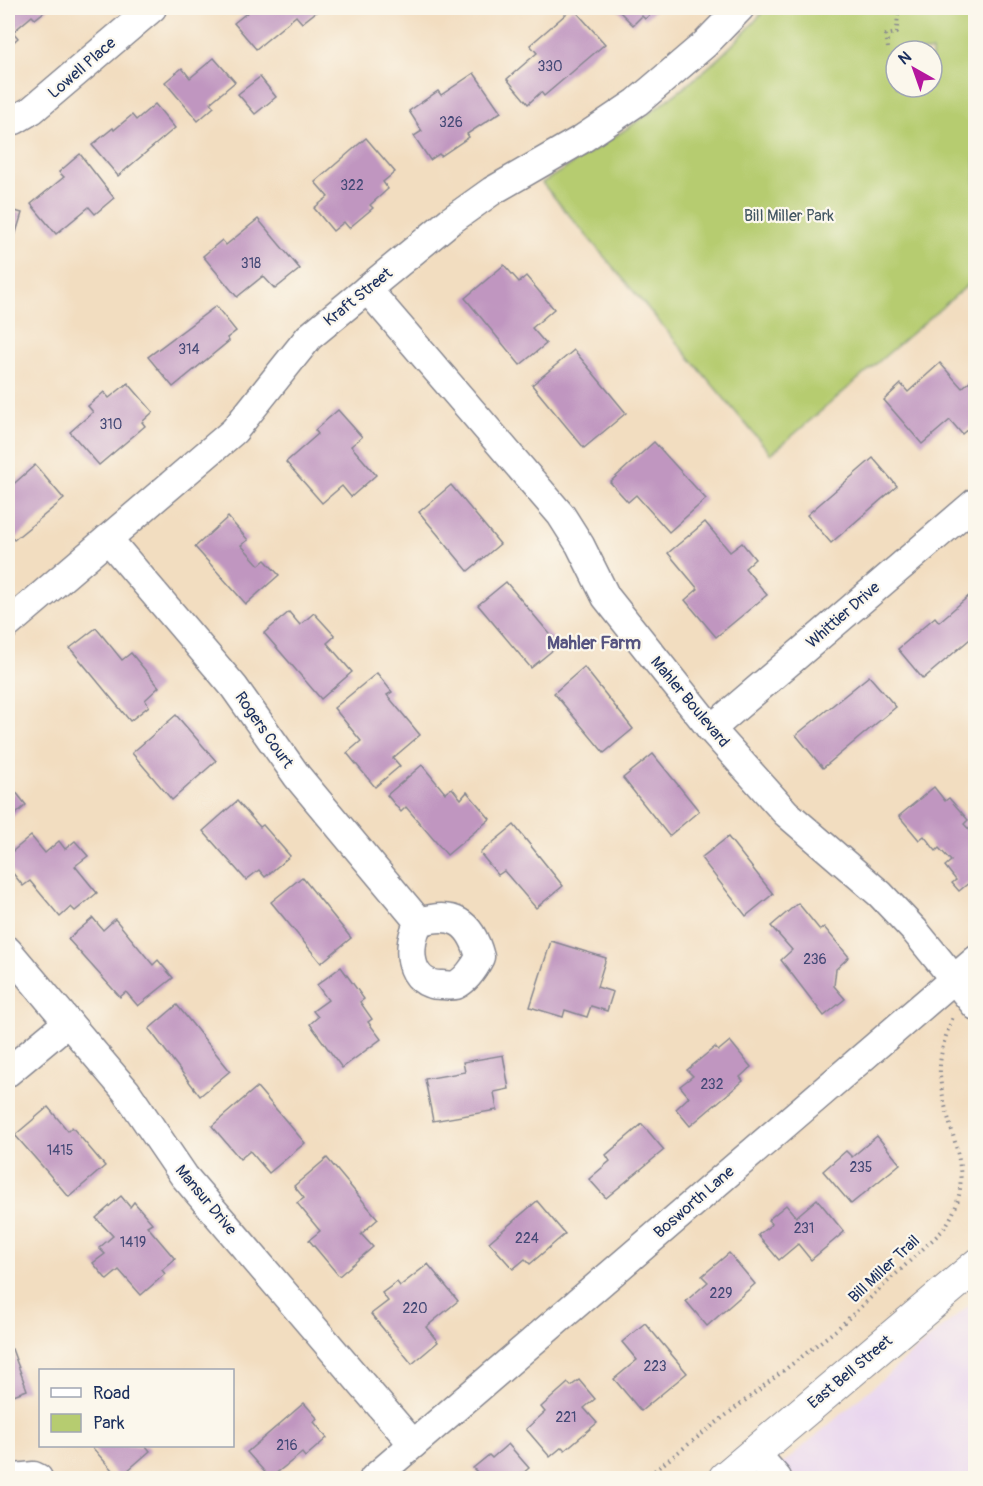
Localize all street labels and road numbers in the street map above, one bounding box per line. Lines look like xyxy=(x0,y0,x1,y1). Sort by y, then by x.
street label: Lowell Place xyxy=(44,33,120,103)
street label: Kraft Street xyxy=(320,263,397,331)
street label: Whittier Drive xyxy=(802,577,884,652)
street label: Mahler Boulevard xyxy=(646,652,734,752)
street label: Rogers Court xyxy=(230,688,298,773)
street label: Mansur Drive xyxy=(171,1161,241,1239)
street label: Bosworth Lane xyxy=(650,1161,738,1242)
street label: Bill Miller Trail xyxy=(844,1231,924,1307)
street label: East Bell Street xyxy=(804,1330,897,1413)

